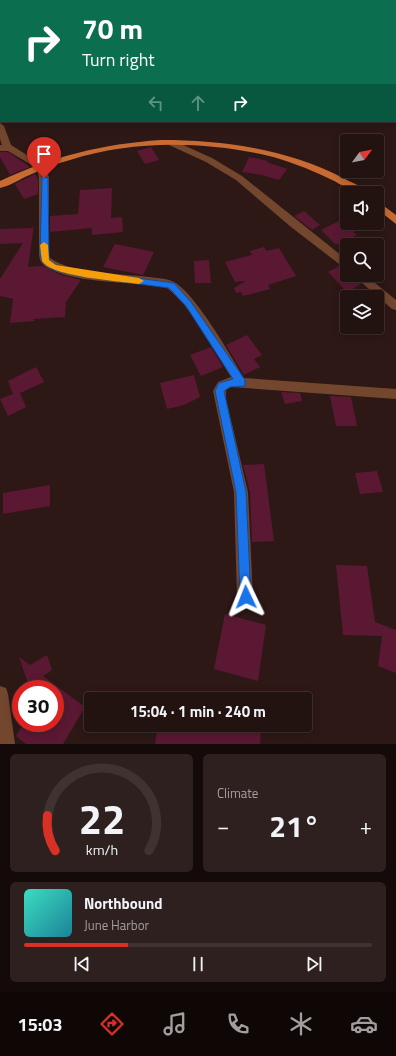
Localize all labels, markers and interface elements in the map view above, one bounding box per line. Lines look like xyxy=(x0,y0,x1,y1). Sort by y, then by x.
text: 70 m xyxy=(82,7,143,50)
icon: right xyxy=(16,16,68,68)
text: Turn right xyxy=(82,46,155,73)
icon: left xyxy=(145,92,167,114)
icon: ahead xyxy=(187,92,209,114)
icon: right xyxy=(229,92,251,114)
north arrow xyxy=(340,134,384,178)
map controls xyxy=(340,134,384,334)
pin xyxy=(27,137,61,178)
icon: arrive xyxy=(33,143,55,165)
button: sound xyxy=(340,186,384,230)
button: search xyxy=(340,238,384,282)
button: layers xyxy=(340,290,384,334)
position arrow xyxy=(225,576,267,618)
speed limit sign: 30 xyxy=(12,680,64,732)
text: 15:04 · 1 min · 240 m xyxy=(130,700,266,723)
text: Climate xyxy=(217,783,258,803)
text: 22 xyxy=(78,787,125,850)
text: 21° xyxy=(269,803,320,849)
text: − xyxy=(217,809,229,843)
text: + xyxy=(360,809,372,843)
text: km/h xyxy=(85,839,118,861)
text: Northbound xyxy=(84,892,163,915)
text: June Harbor xyxy=(84,915,149,935)
icon: previous xyxy=(71,953,93,975)
icon: pause xyxy=(187,953,209,975)
icon: next xyxy=(303,953,325,975)
icon: directions xyxy=(98,1010,126,1038)
icon: music xyxy=(161,1010,189,1038)
icon: phone xyxy=(224,1010,252,1038)
icon: climate xyxy=(287,1010,315,1038)
icon: car xyxy=(350,1010,378,1038)
text: 15:03 xyxy=(18,1011,63,1038)

